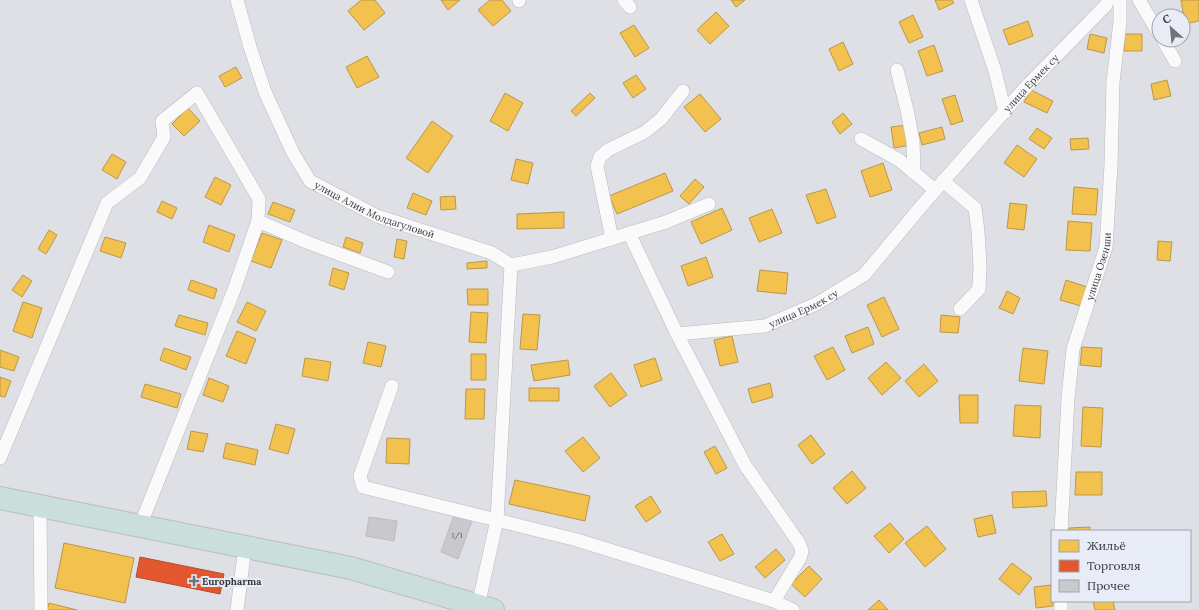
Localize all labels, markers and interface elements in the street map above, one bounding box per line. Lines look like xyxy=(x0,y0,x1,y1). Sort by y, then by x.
north arrow xyxy=(1151,8,1191,48)
text: С xyxy=(1160,11,1173,27)
street label: улица Ермек су xyxy=(1001,51,1062,115)
street label: улица Алии Молдагуловой xyxy=(312,178,436,241)
street label: улица Озенши xyxy=(1083,232,1114,302)
street label: улица Ермек су xyxy=(767,286,841,331)
house number: 1/1 xyxy=(451,530,463,541)
legend xyxy=(1051,530,1191,602)
text: Жильё xyxy=(1087,538,1126,553)
text: Торговля xyxy=(1087,558,1140,573)
place label: Europharma xyxy=(202,575,262,588)
marker: Europharma xyxy=(189,576,199,586)
text: Прочее xyxy=(1087,578,1130,593)

